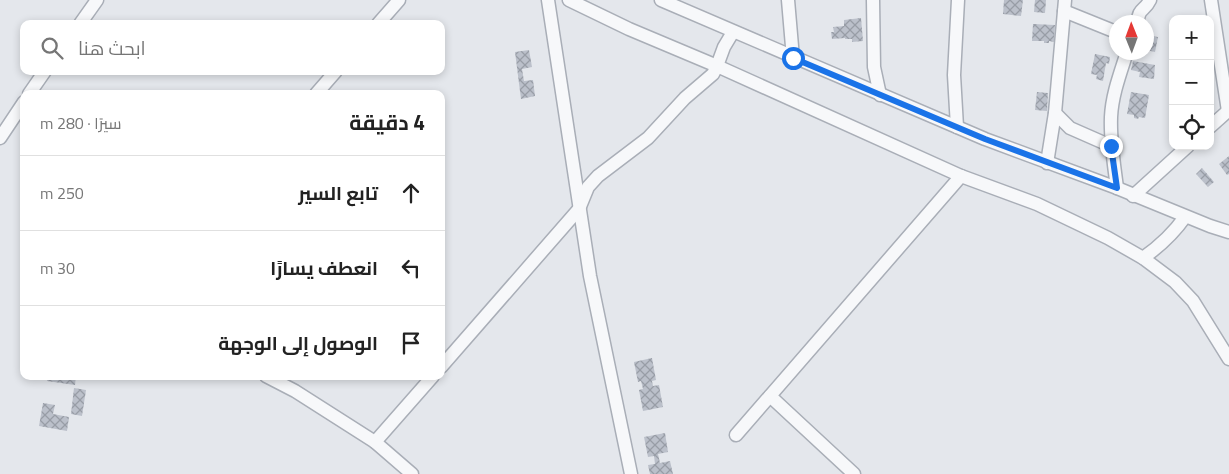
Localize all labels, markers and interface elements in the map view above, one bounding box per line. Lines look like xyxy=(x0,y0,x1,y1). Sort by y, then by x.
north arrow xyxy=(1109,15,1154,60)
map controls xyxy=(1169,15,1214,150)
button: + xyxy=(1169,15,1214,60)
search box xyxy=(20,20,445,75)
text: ابحث هنا xyxy=(78,33,146,62)
icon: search xyxy=(38,34,66,62)
route start xyxy=(782,47,805,70)
button: − xyxy=(1169,60,1214,105)
button: locate xyxy=(1169,105,1214,150)
text: 4 دقيقة xyxy=(349,106,425,138)
text: سيرًا · 280 m xyxy=(40,111,121,135)
route end xyxy=(1100,135,1123,158)
text: تابع السير xyxy=(298,178,378,207)
icon: ahead xyxy=(397,179,425,207)
text: 250 m xyxy=(40,181,84,205)
text: انعطف يسارًا xyxy=(270,253,378,282)
icon: left xyxy=(397,254,425,282)
text: 30 m xyxy=(40,256,75,280)
text: الوصول إلى الوجهة xyxy=(218,328,378,357)
icon: arrive xyxy=(397,329,425,357)

